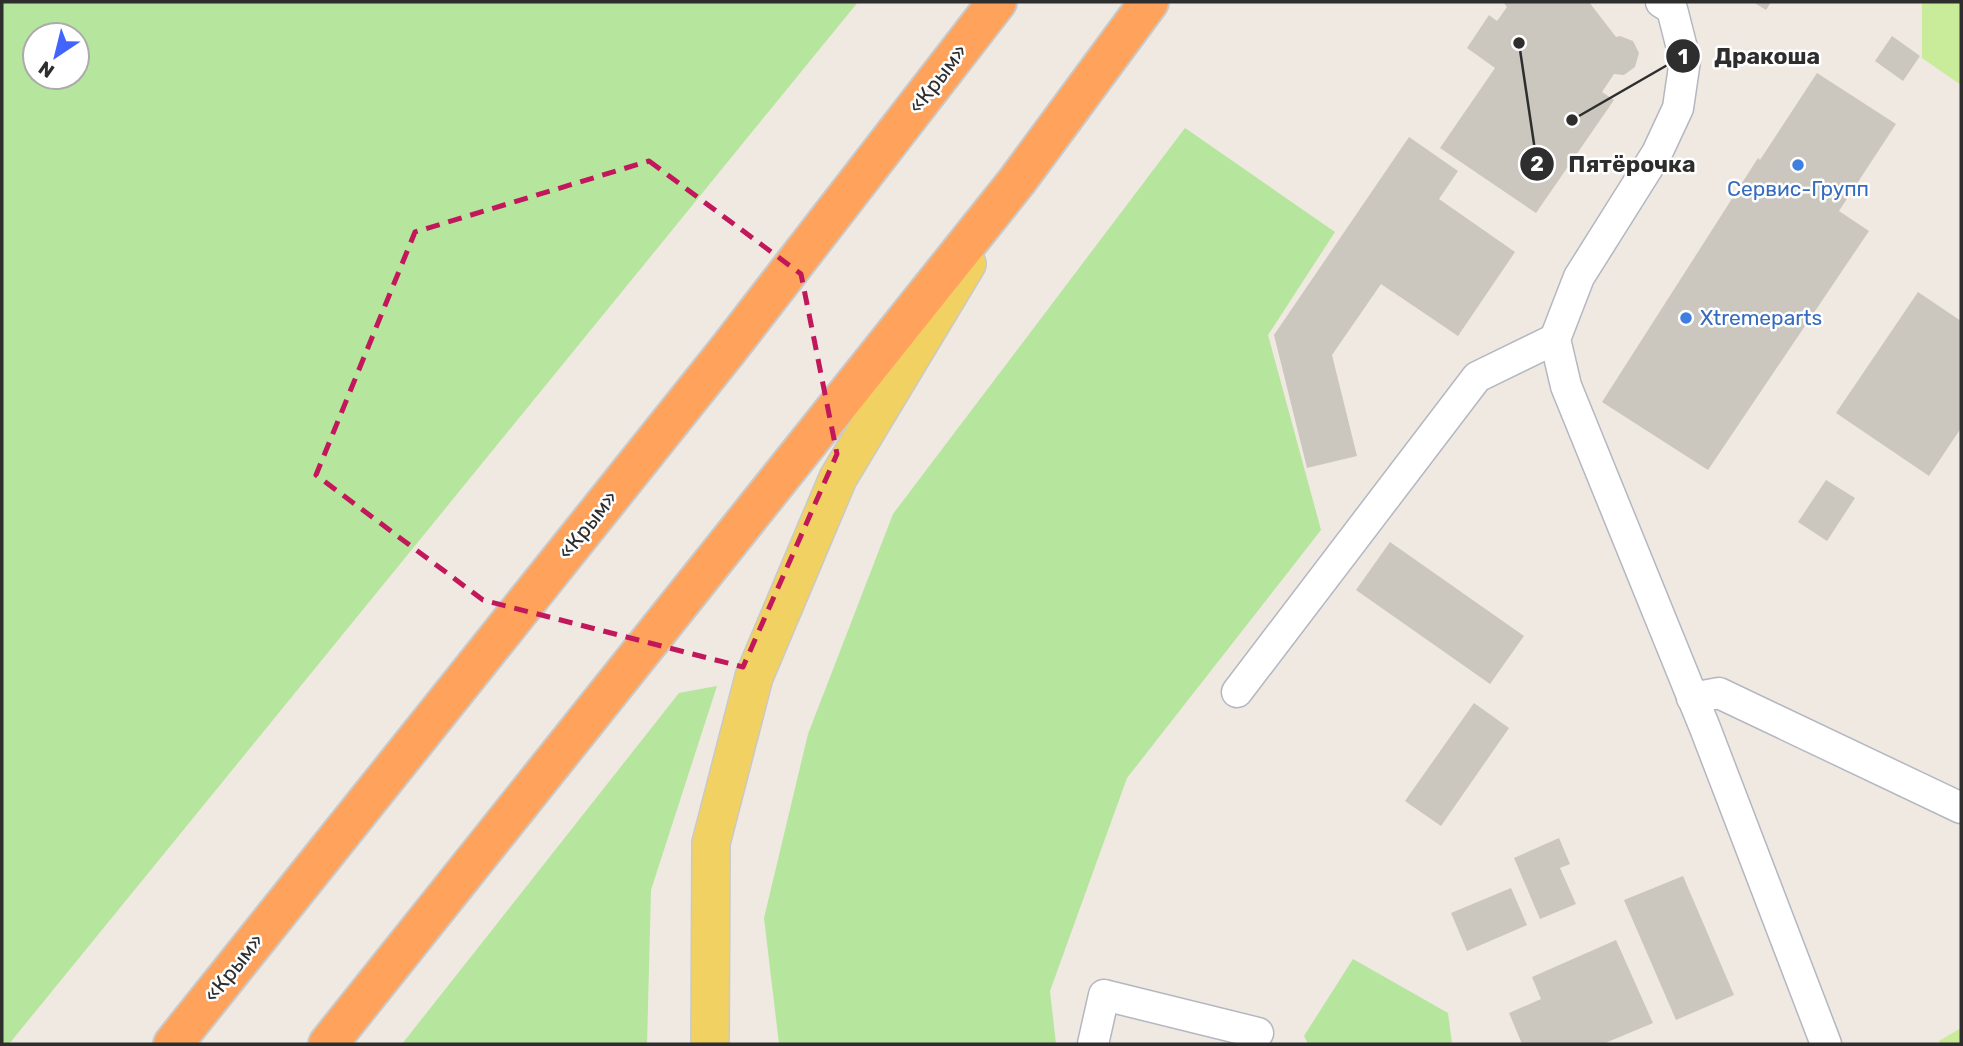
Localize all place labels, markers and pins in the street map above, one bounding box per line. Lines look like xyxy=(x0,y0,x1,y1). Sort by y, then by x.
callout: Дракоша xyxy=(1665,34,1834,78)
callout: Пятёрочка xyxy=(1519,142,1709,186)
marker: Сервис-Групп xyxy=(1790,157,1806,173)
place label: Сервис-Групп xyxy=(1727,176,1869,201)
place label: Xtremeparts xyxy=(1700,305,1822,330)
marker: Xtremeparts xyxy=(1678,310,1694,326)

